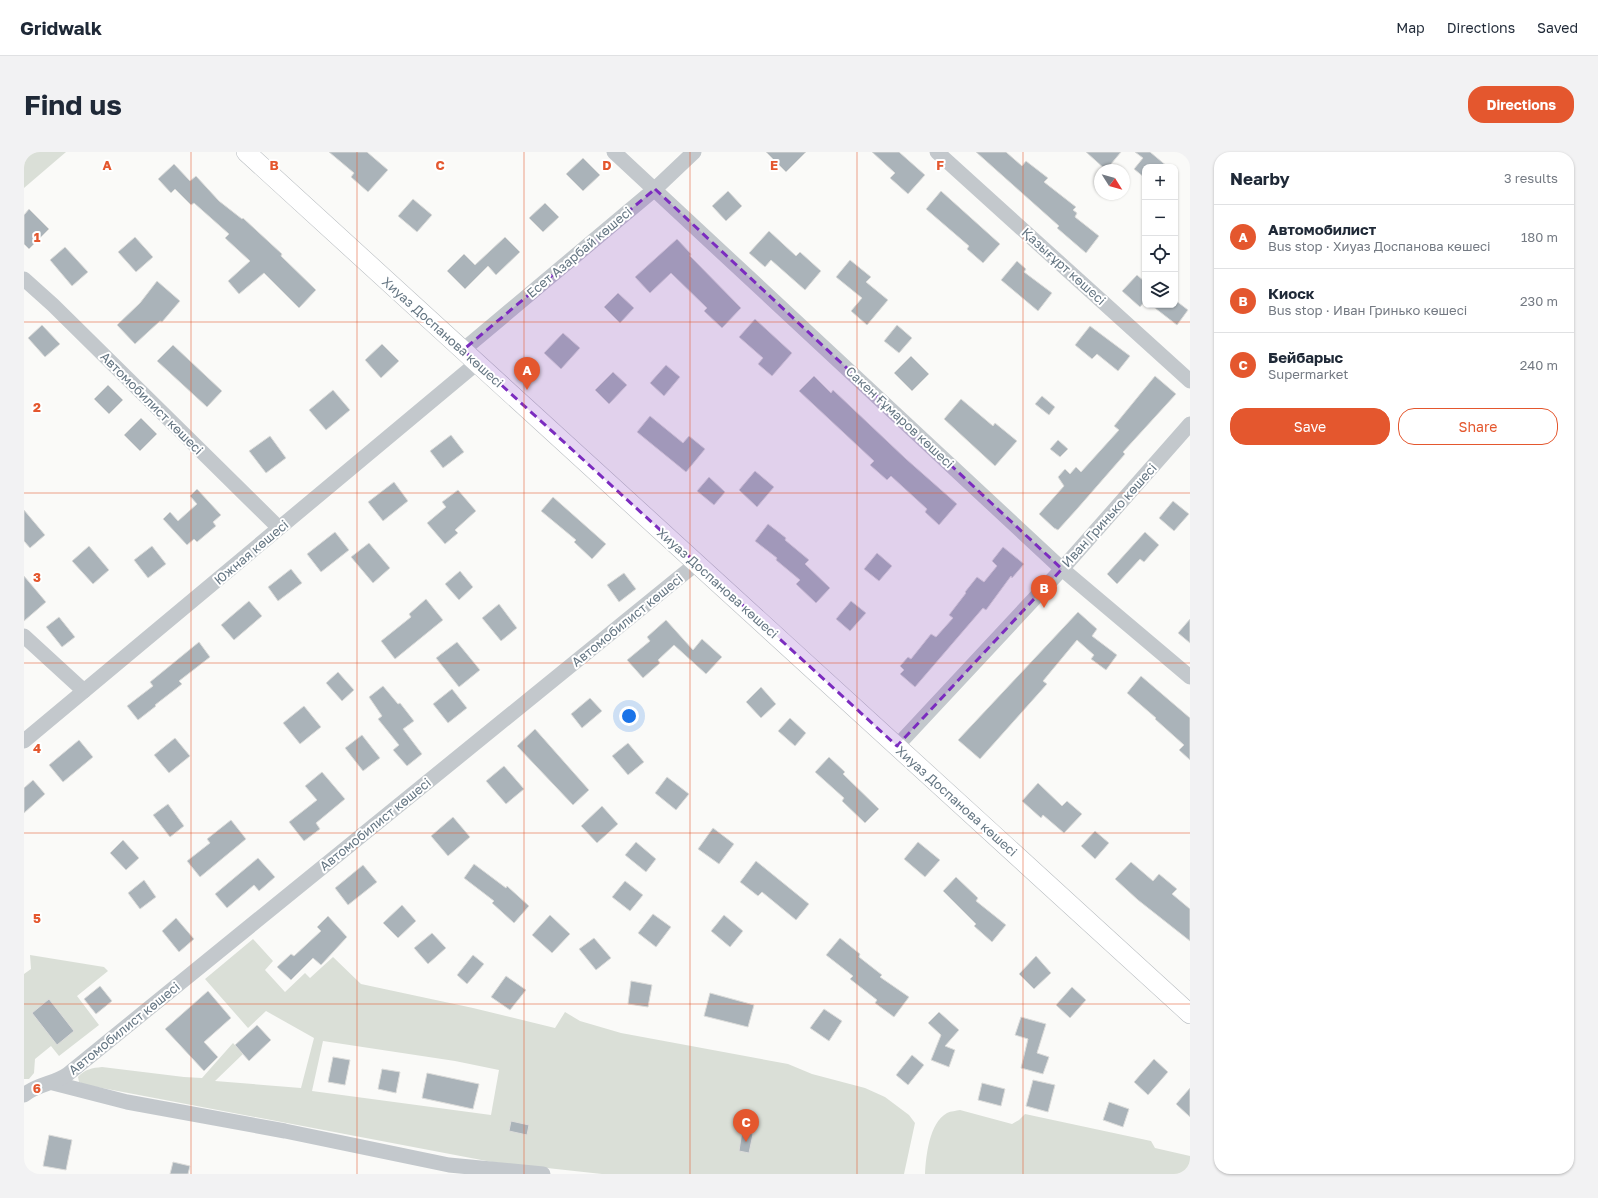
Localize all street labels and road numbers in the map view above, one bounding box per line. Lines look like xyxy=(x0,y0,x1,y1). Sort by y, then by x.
street label: Есет Азарбай көшесі xyxy=(523,203,635,301)
street label: Қазығұрт көшесі xyxy=(1019,224,1109,308)
street label: Хиуаз Доспанова көшесі xyxy=(379,273,507,391)
street label: Автомобилист көшесі xyxy=(97,348,207,458)
street label: Сакен Ғұмаров көшесі xyxy=(843,363,957,471)
street label: Иван Гринько көшесі xyxy=(1058,460,1160,570)
street label: Южная көшесі xyxy=(211,516,291,588)
street label: Хиуаз Доспанова көшесі xyxy=(654,524,782,642)
street label: Автомобилист көшесі xyxy=(568,570,686,670)
street label: Хиуаз Доспанова көшесі xyxy=(893,742,1021,860)
street label: Автомобилист көшесі xyxy=(316,774,434,874)
street label: Автомобилист көшесі xyxy=(65,978,183,1078)

